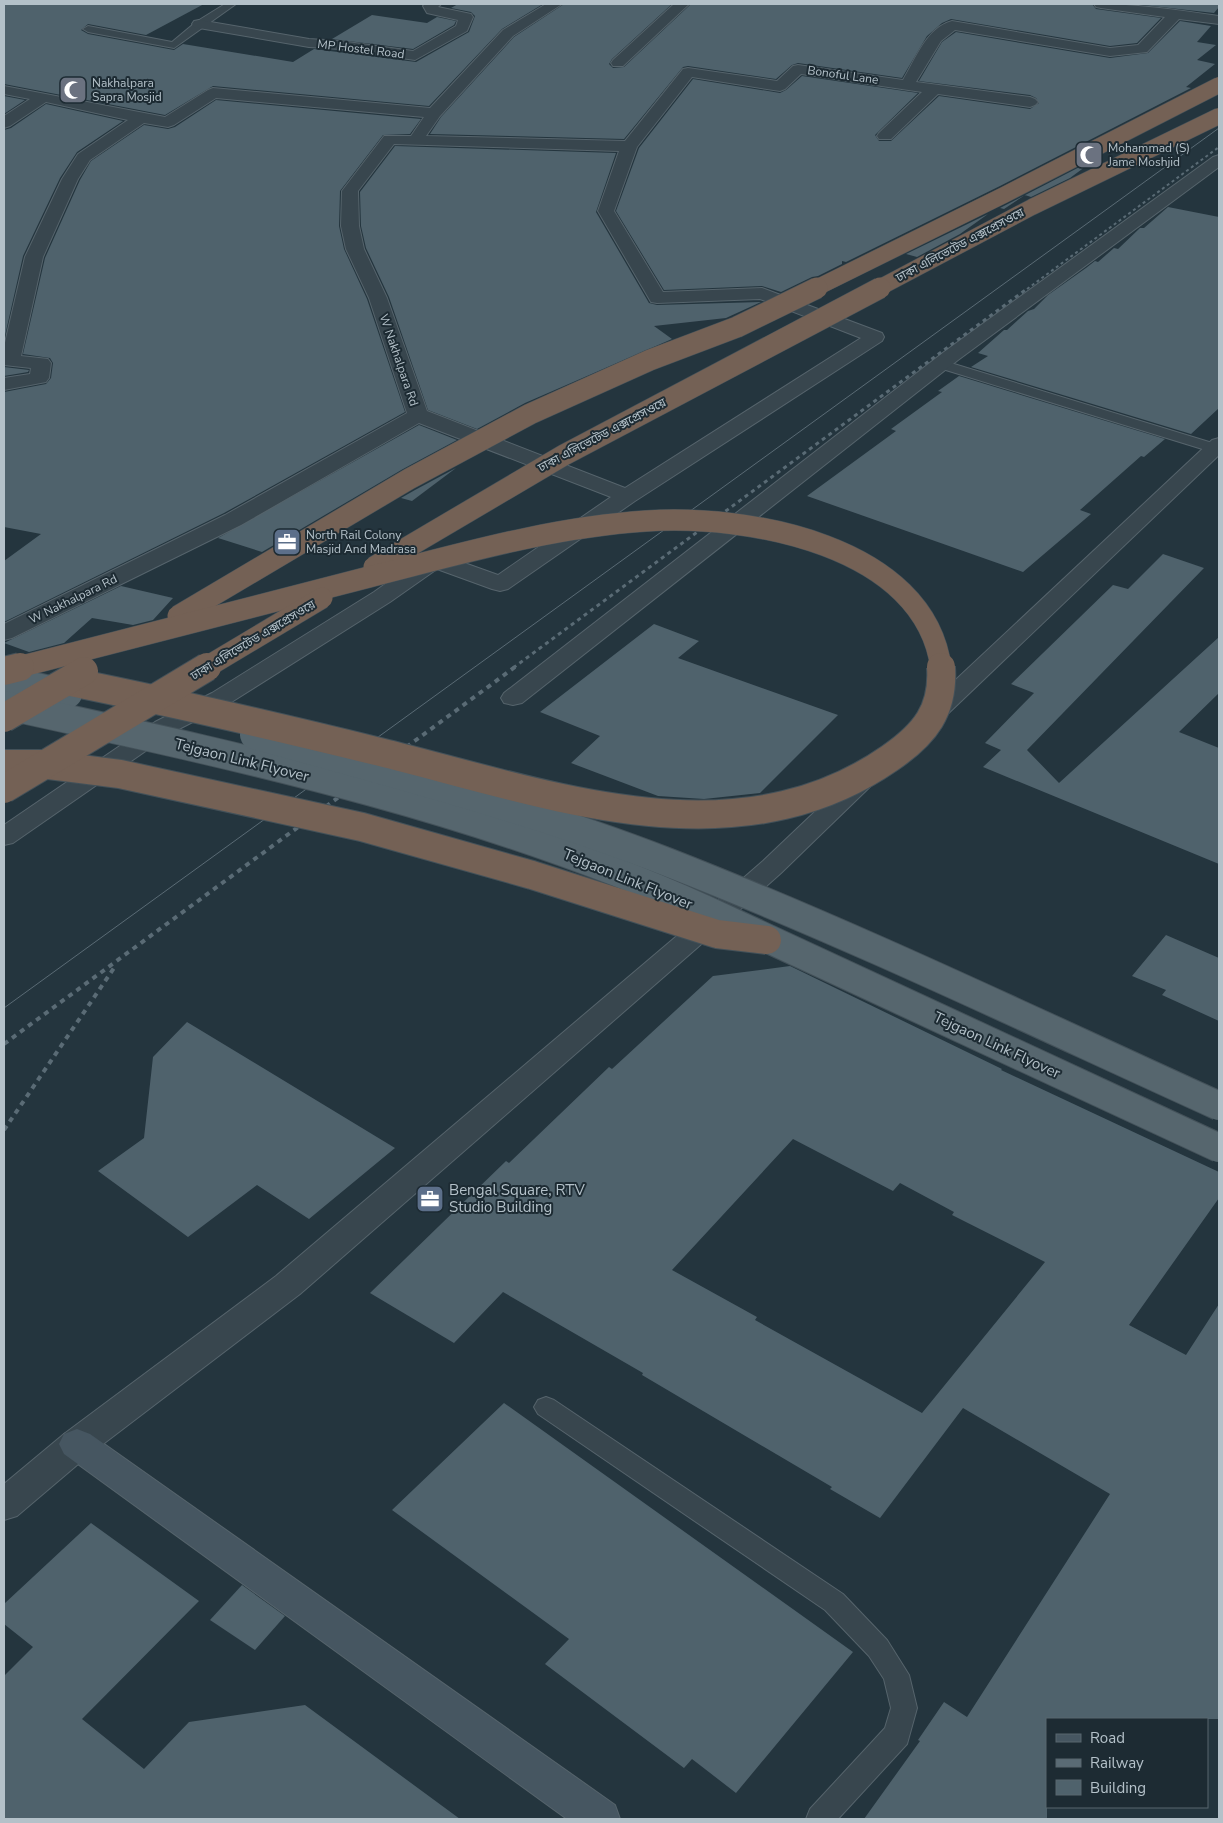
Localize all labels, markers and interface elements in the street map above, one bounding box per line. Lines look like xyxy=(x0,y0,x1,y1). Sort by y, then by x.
street label: MP Hostel Road xyxy=(317,36,405,62)
street label: Bonoful Lane xyxy=(806,62,880,88)
mosque icon: Nakhalpara Sapra Mosjid xyxy=(58,75,88,105)
place label: Nakhalpara Sapra Mosjid xyxy=(92,75,162,105)
mosque icon: Mohammad (S) Jame Moshjid xyxy=(1074,140,1104,170)
place label: Mohammad (S) Jame Moshjid xyxy=(1107,140,1190,170)
street label: ঢাকা এলিভেটেড এক্সপ্রেসওয়ে xyxy=(892,204,1027,286)
street label: W Nakhalpara Rd xyxy=(376,312,422,408)
street label: ঢাকা এলিভেটেড এক্সপ্রেসওয়ে xyxy=(534,394,669,476)
office icon: North Rail Colony Masjid And Madrasa xyxy=(272,527,302,557)
place label: North Rail Colony Masjid And Madrasa xyxy=(306,527,416,557)
street label: W Nakhalpara Rd xyxy=(26,571,120,627)
street label: ঢাকা এলিভেটেড এক্সপ্রেসওয়ে xyxy=(187,596,319,684)
street label: Tejgaon Link Flyover xyxy=(173,734,312,787)
street label: Tejgaon Link Flyover xyxy=(560,844,696,914)
street label: Tejgaon Link Flyover xyxy=(930,1007,1064,1083)
place label: Bengal Square, RTV Studio Building xyxy=(449,1180,585,1217)
office icon: Bengal Square, RTV Studio Building xyxy=(415,1184,445,1214)
legend xyxy=(1046,1718,1208,1808)
text: Road xyxy=(1090,1728,1125,1748)
text: Railway xyxy=(1090,1753,1144,1773)
text: Building xyxy=(1090,1778,1146,1798)

